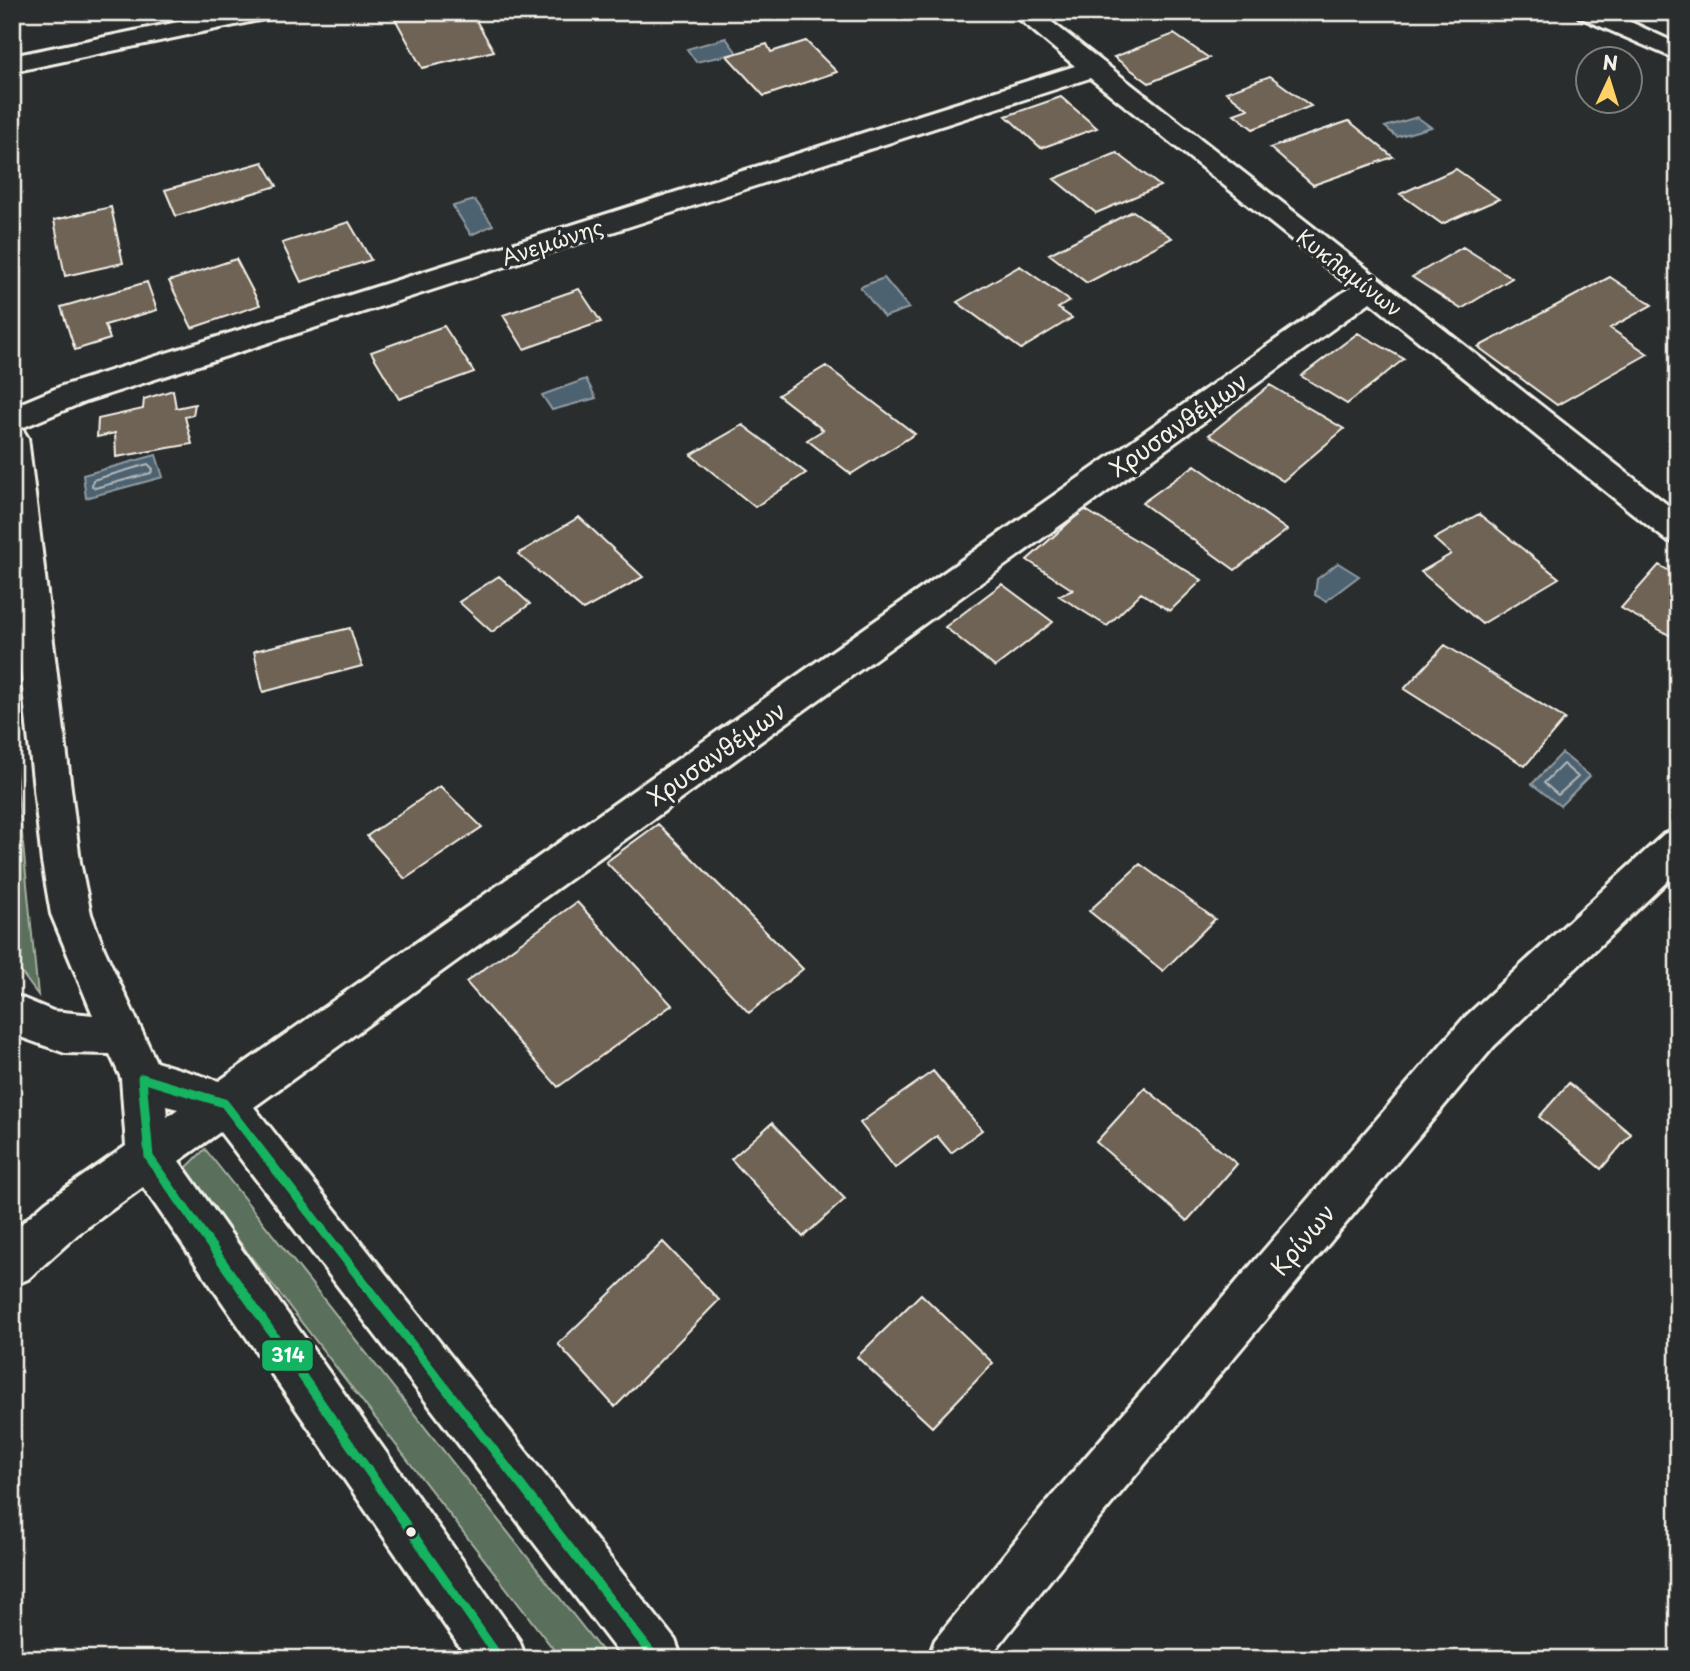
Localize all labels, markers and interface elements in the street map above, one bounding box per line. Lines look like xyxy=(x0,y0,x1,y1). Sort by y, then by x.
north arrow xyxy=(1574,46,1644,116)
text: N xyxy=(1602,48,1619,77)
street label: Ανεμώνης xyxy=(497,210,607,272)
street label: Κυκλαμίνων xyxy=(1290,220,1410,324)
street label: Χρυσανθέμων xyxy=(1101,363,1255,485)
street label: Χρυσανθέμων xyxy=(639,692,793,814)
street label: Κρίνων xyxy=(1261,1195,1343,1283)
line badge: 314 xyxy=(261,1339,314,1372)
text: 314 xyxy=(271,1340,305,1368)
unlabelled marker xyxy=(404,1525,418,1539)

